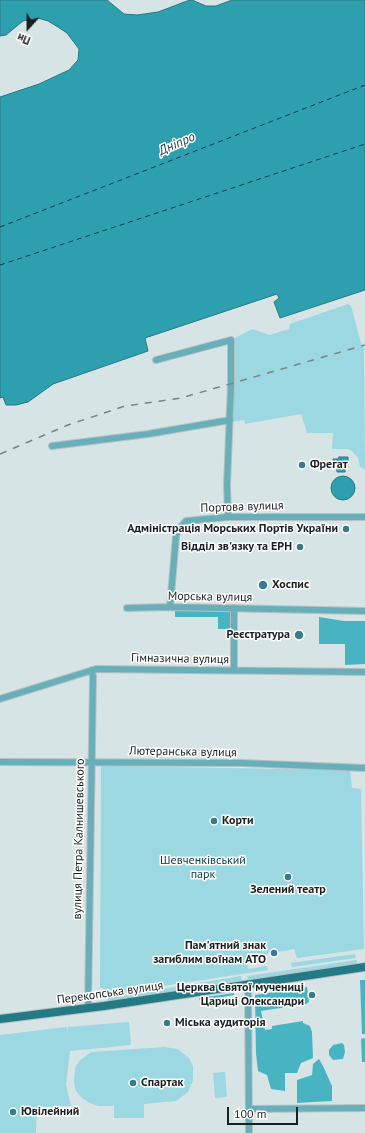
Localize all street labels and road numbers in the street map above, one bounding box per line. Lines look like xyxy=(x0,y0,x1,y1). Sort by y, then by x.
street label: Портова вулиця xyxy=(200,498,284,516)
street label: Морська вулиця xyxy=(168,589,252,605)
street label: Гімназична вулиця xyxy=(131,651,229,667)
street label: Лютеранська вулиця xyxy=(129,744,237,760)
street label: вулиця Петра Калнишевського xyxy=(70,758,88,920)
street label: Перекопська вулиця xyxy=(56,978,164,1008)

